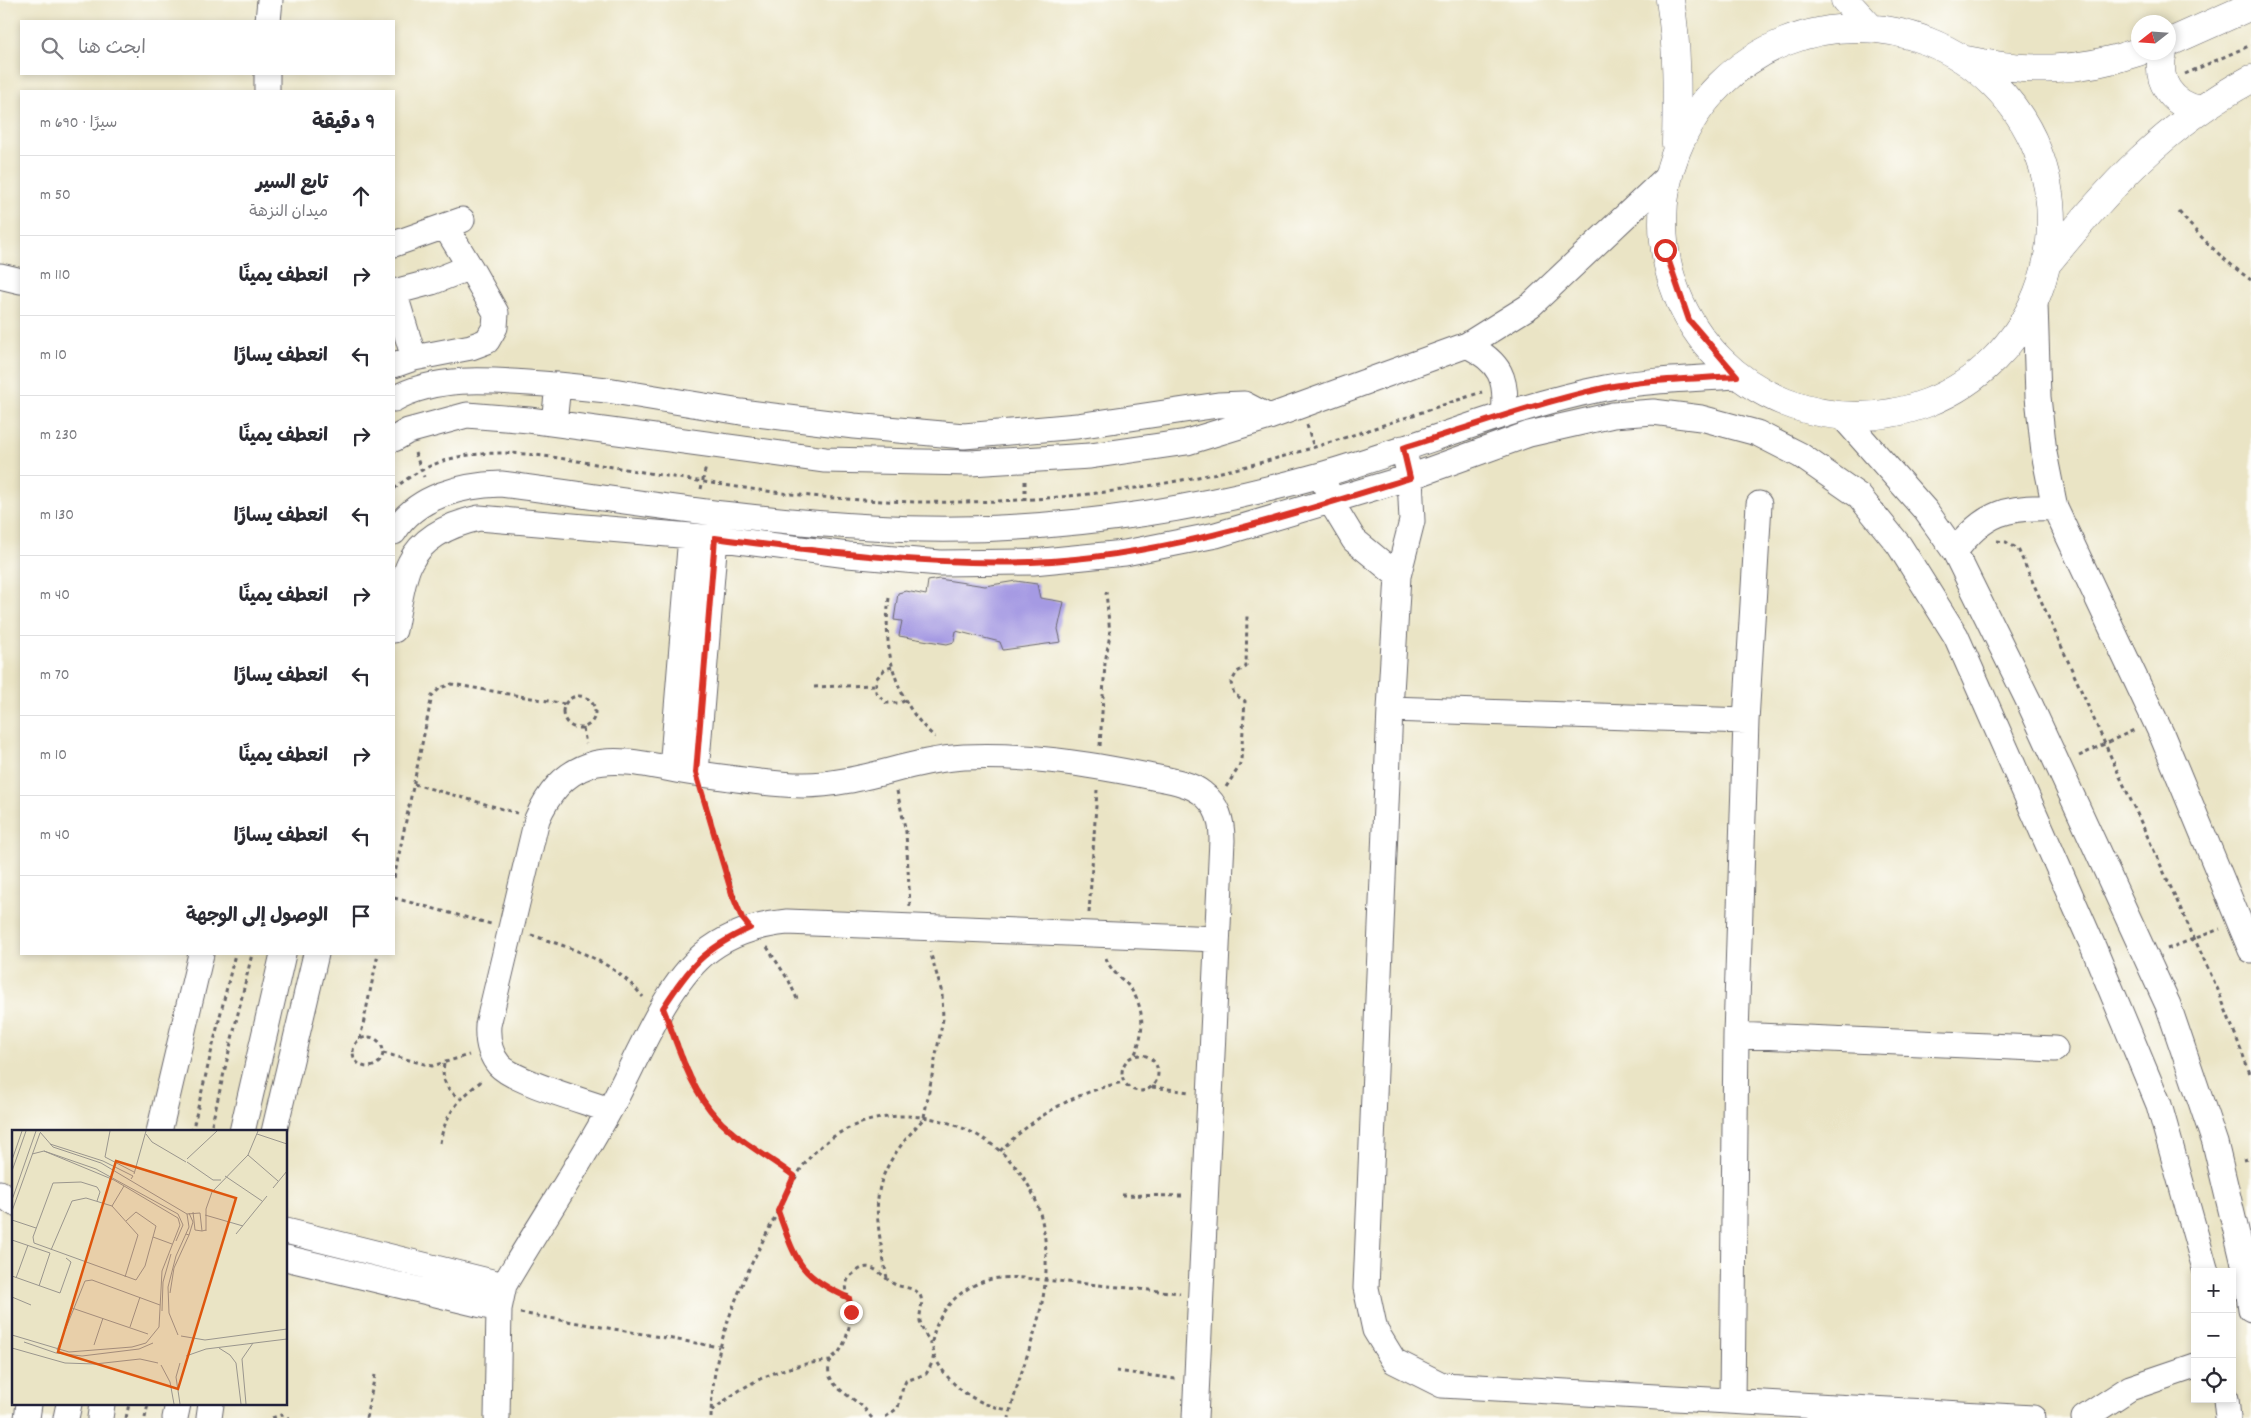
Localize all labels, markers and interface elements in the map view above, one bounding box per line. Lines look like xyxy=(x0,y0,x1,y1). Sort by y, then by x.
north arrow xyxy=(2131,15,2176,60)
search box xyxy=(20,20,395,75)
icon: search xyxy=(38,34,66,62)
text: ابحث هنا xyxy=(78,36,146,63)
text: 9 دقيقة xyxy=(312,109,375,139)
text: سيرًا · 690 m xyxy=(40,112,117,135)
text: تابع السير xyxy=(256,171,328,198)
icon: ahead xyxy=(347,182,375,210)
text: 50 m xyxy=(40,184,71,207)
text: ميدان النزهة xyxy=(249,201,328,224)
route start xyxy=(1654,239,1677,262)
icon: right xyxy=(347,262,375,290)
text: 110 m xyxy=(40,264,70,287)
text: انعطف يمينًا xyxy=(239,264,328,291)
icon: left xyxy=(347,342,375,370)
text: 10 m xyxy=(40,344,67,367)
text: انعطف يسارًا xyxy=(234,344,328,371)
icon: right xyxy=(347,422,375,450)
text: 230 m xyxy=(40,424,78,447)
text: انعطف يمينًا xyxy=(239,424,328,451)
icon: left xyxy=(347,502,375,530)
text: 130 m xyxy=(40,504,74,527)
text: انعطف يسارًا xyxy=(234,504,328,531)
icon: right xyxy=(347,582,375,610)
text: 40 m xyxy=(40,584,70,607)
text: انعطف يمينًا xyxy=(239,584,328,611)
icon: left xyxy=(347,662,375,690)
text: 70 m xyxy=(40,664,70,687)
text: انعطف يسارًا xyxy=(234,664,328,691)
icon: right xyxy=(347,742,375,770)
text: 10 m xyxy=(40,744,67,767)
text: انعطف يمينًا xyxy=(239,744,328,771)
icon: left xyxy=(347,822,375,850)
text: 40 m xyxy=(40,824,70,847)
text: انعطف يسارًا xyxy=(234,824,328,851)
icon: arrive xyxy=(347,902,375,930)
text: الوصول إلى الوجهة xyxy=(186,904,328,931)
inset map xyxy=(12,1130,288,1406)
map controls xyxy=(2191,1268,2236,1403)
button: + xyxy=(2191,1268,2236,1313)
route end xyxy=(840,1301,863,1324)
button: − xyxy=(2191,1313,2236,1358)
button: locate xyxy=(2191,1358,2236,1403)

